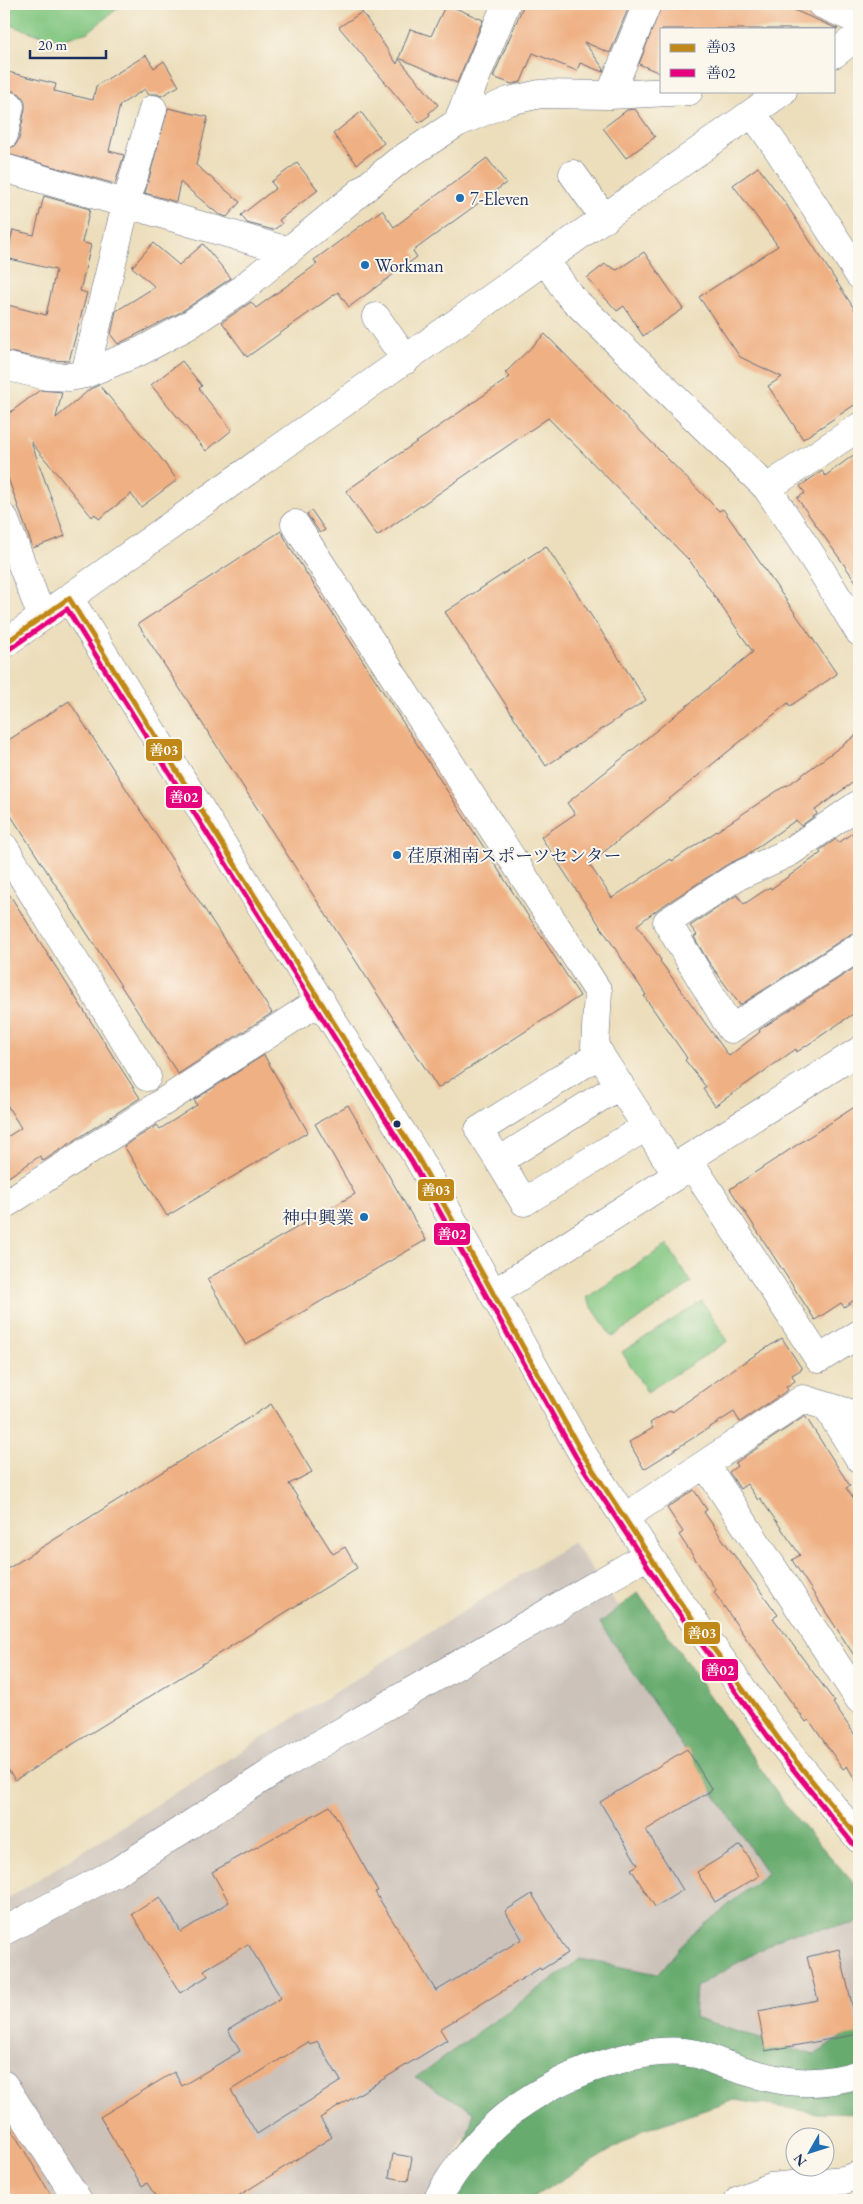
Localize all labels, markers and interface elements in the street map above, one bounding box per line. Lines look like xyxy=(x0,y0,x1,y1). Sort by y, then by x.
scale bar xyxy=(30,28,106,60)
legend xyxy=(660,28,836,92)
text: 20 m xyxy=(38,35,67,54)
text: 善03 xyxy=(706,37,735,56)
text: 善02 xyxy=(706,63,736,82)
place label: 7-Eleven xyxy=(470,187,530,210)
marker: 7-Eleven xyxy=(454,192,466,204)
place label: Workman xyxy=(375,254,444,277)
marker: Workman xyxy=(359,259,371,271)
line badge: 善03 xyxy=(145,738,183,762)
text: 善03 xyxy=(150,741,178,759)
line badge: 善02 xyxy=(165,785,203,809)
text: 善02 xyxy=(170,788,199,806)
place label: 荏原湘南スポーツセンター xyxy=(407,844,622,867)
marker: 荏原湘南スポーツセンター xyxy=(391,849,403,861)
unlabelled marker xyxy=(392,1119,402,1129)
line badge: 善03 xyxy=(417,1178,455,1202)
text: 善03 xyxy=(422,1181,450,1199)
place label: 神中興業 xyxy=(282,1206,354,1229)
marker: 神中興業 xyxy=(358,1211,370,1223)
line badge: 善02 xyxy=(433,1222,471,1246)
text: 善02 xyxy=(438,1225,467,1243)
line badge: 善03 xyxy=(683,1621,721,1645)
text: 善03 xyxy=(688,1624,716,1642)
line badge: 善02 xyxy=(701,1658,739,1682)
text: 善02 xyxy=(706,1661,735,1679)
north arrow xyxy=(786,2126,836,2176)
text: N xyxy=(789,2150,810,2170)

